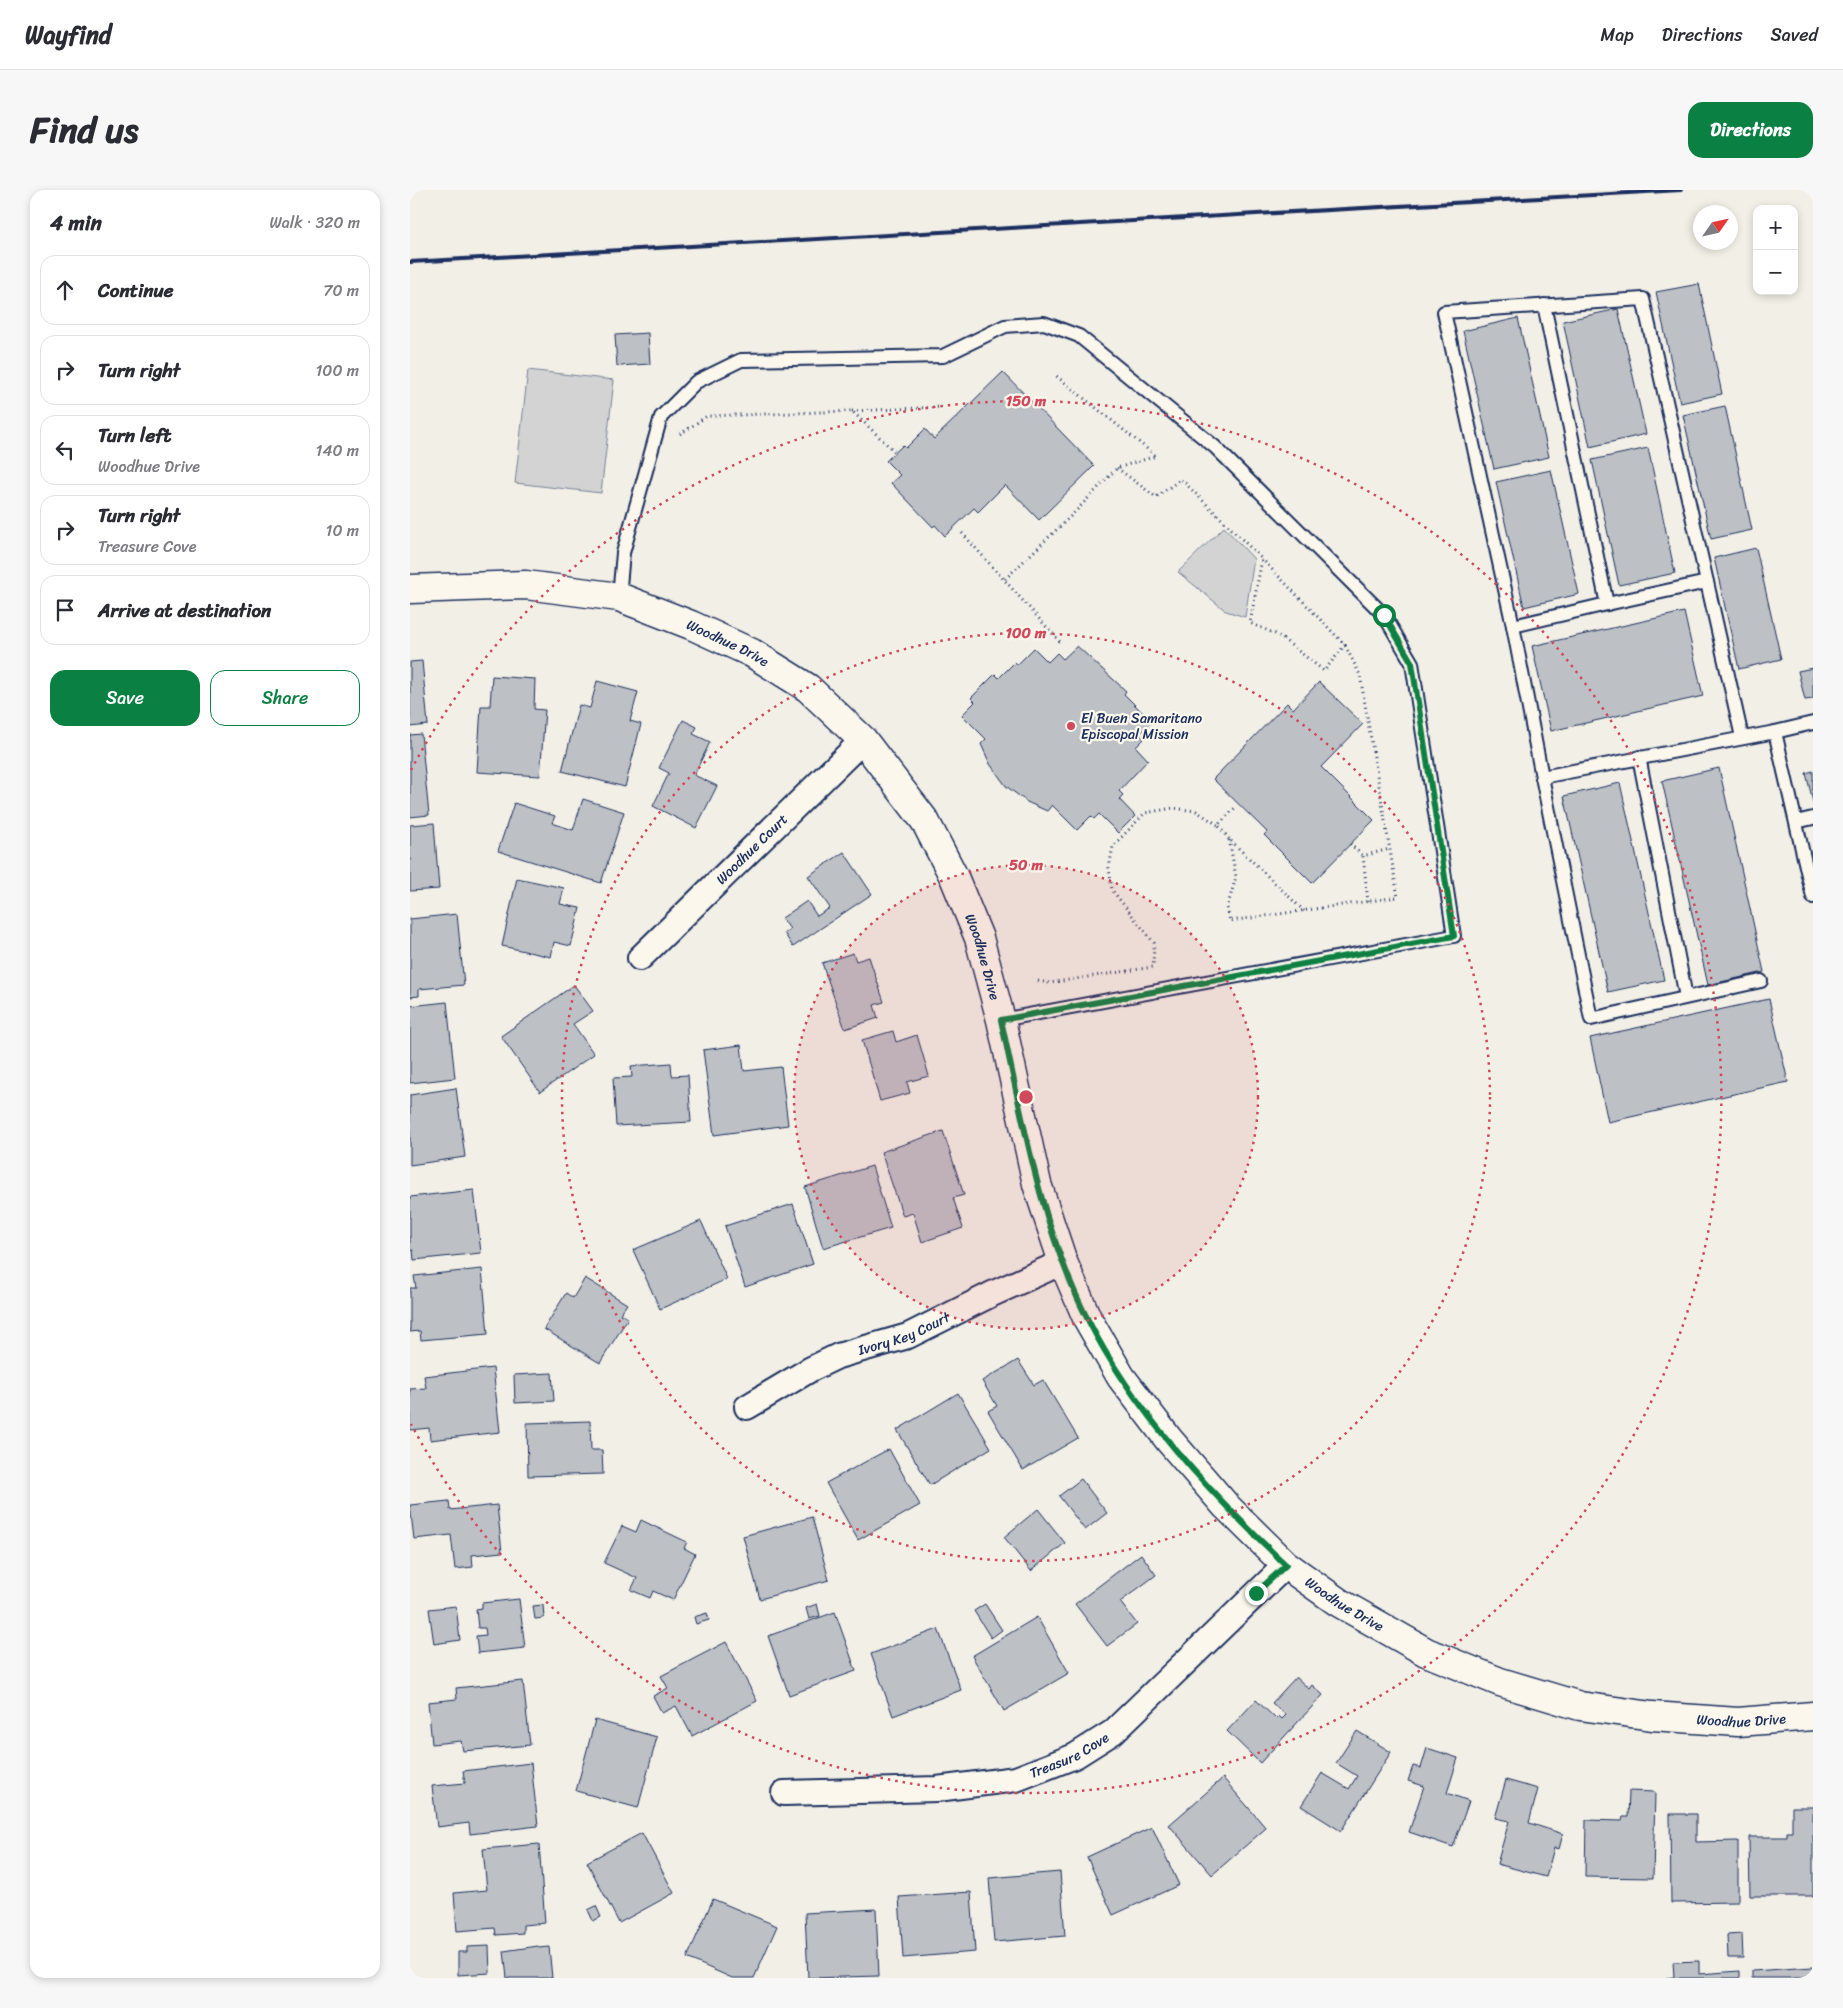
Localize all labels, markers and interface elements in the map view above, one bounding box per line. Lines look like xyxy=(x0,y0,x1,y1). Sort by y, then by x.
text: Wayfind xyxy=(25,14,111,56)
text: Map xyxy=(1601,19,1634,51)
text: Directions xyxy=(1662,19,1743,51)
text: Saved xyxy=(1771,19,1818,51)
text: Find us xyxy=(30,99,138,161)
button: Directions xyxy=(1688,102,1813,158)
text: 4 min xyxy=(50,204,102,242)
north arrow xyxy=(1693,205,1738,250)
map controls xyxy=(1753,205,1798,295)
button: + xyxy=(1753,205,1798,250)
text: Walk · 320 m xyxy=(269,208,360,237)
button: − xyxy=(1753,250,1798,295)
text: Continue xyxy=(98,274,174,307)
icon: ahead xyxy=(51,276,79,304)
text: 70 m xyxy=(323,276,359,305)
text: Turn right xyxy=(98,354,180,387)
icon: right xyxy=(51,356,79,384)
text: 100 m xyxy=(315,356,359,385)
text: 150 m xyxy=(1006,388,1047,414)
text: Turn left xyxy=(98,419,171,452)
icon: left xyxy=(51,436,79,464)
text: 140 m xyxy=(316,436,359,465)
text: Woodhue Drive xyxy=(98,452,200,481)
text: Turn right xyxy=(98,499,180,532)
icon: right xyxy=(51,516,79,544)
text: 10 m xyxy=(326,516,359,545)
text: Treasure Cove xyxy=(98,532,196,561)
text: Arrive at destination xyxy=(98,594,271,627)
icon: arrive xyxy=(51,596,79,624)
route start xyxy=(1373,604,1396,627)
street label: Woodhue Drive xyxy=(682,612,775,674)
text: 100 m xyxy=(1006,620,1047,646)
button: Save xyxy=(50,670,200,726)
button: Share xyxy=(210,670,360,726)
place label: El Buen Samaritano Episcopal Mission xyxy=(1081,706,1202,747)
marker: El Buen Samaritano Episcopal Mission xyxy=(1065,720,1077,732)
street label: Woodhue Court xyxy=(709,807,794,891)
text: 50 m xyxy=(1009,852,1044,878)
street label: Woodhue Drive xyxy=(958,910,1008,1003)
centre of rings xyxy=(1017,1088,1035,1106)
street label: Ivory Key Court xyxy=(854,1304,955,1362)
street label: Woodhue Drive xyxy=(1300,1570,1389,1638)
route end xyxy=(1245,1582,1268,1605)
street label: Woodhue Drive xyxy=(1696,1706,1787,1735)
street label: Treasure Cove xyxy=(1026,1725,1114,1785)

